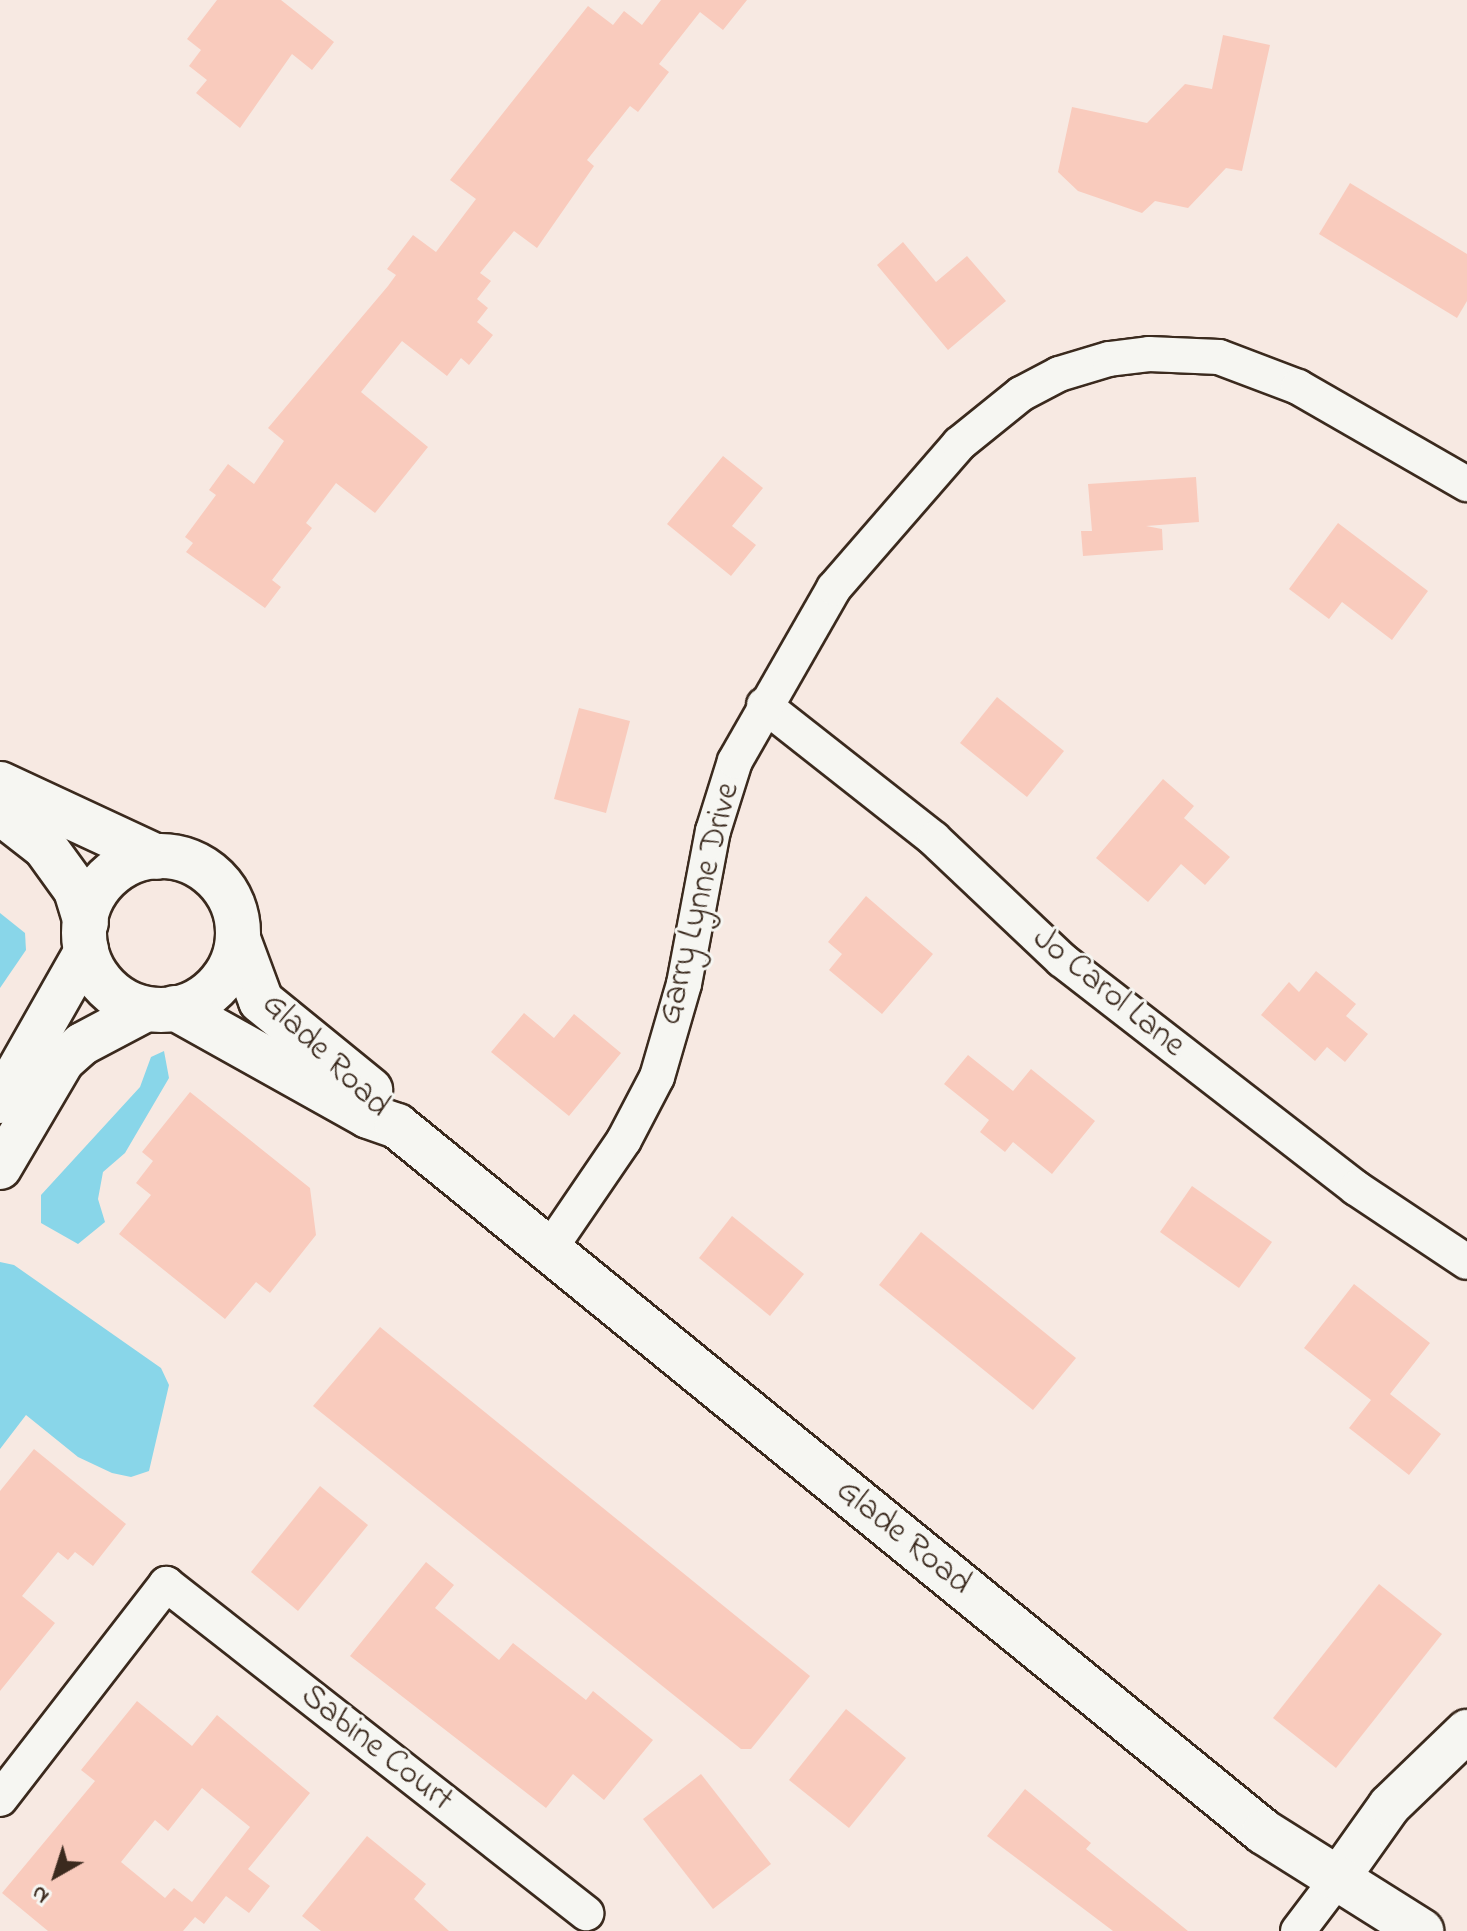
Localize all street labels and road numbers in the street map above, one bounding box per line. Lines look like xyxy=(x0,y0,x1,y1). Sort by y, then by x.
street label: Garry Lynne Drive xyxy=(650,779,750,1029)
street label: Jo Carol Lane xyxy=(1024,919,1192,1067)
street label: Glade Road xyxy=(252,985,398,1127)
street label: Glade Road xyxy=(827,1471,979,1605)
street label: Sabine Court xyxy=(292,1677,460,1821)

